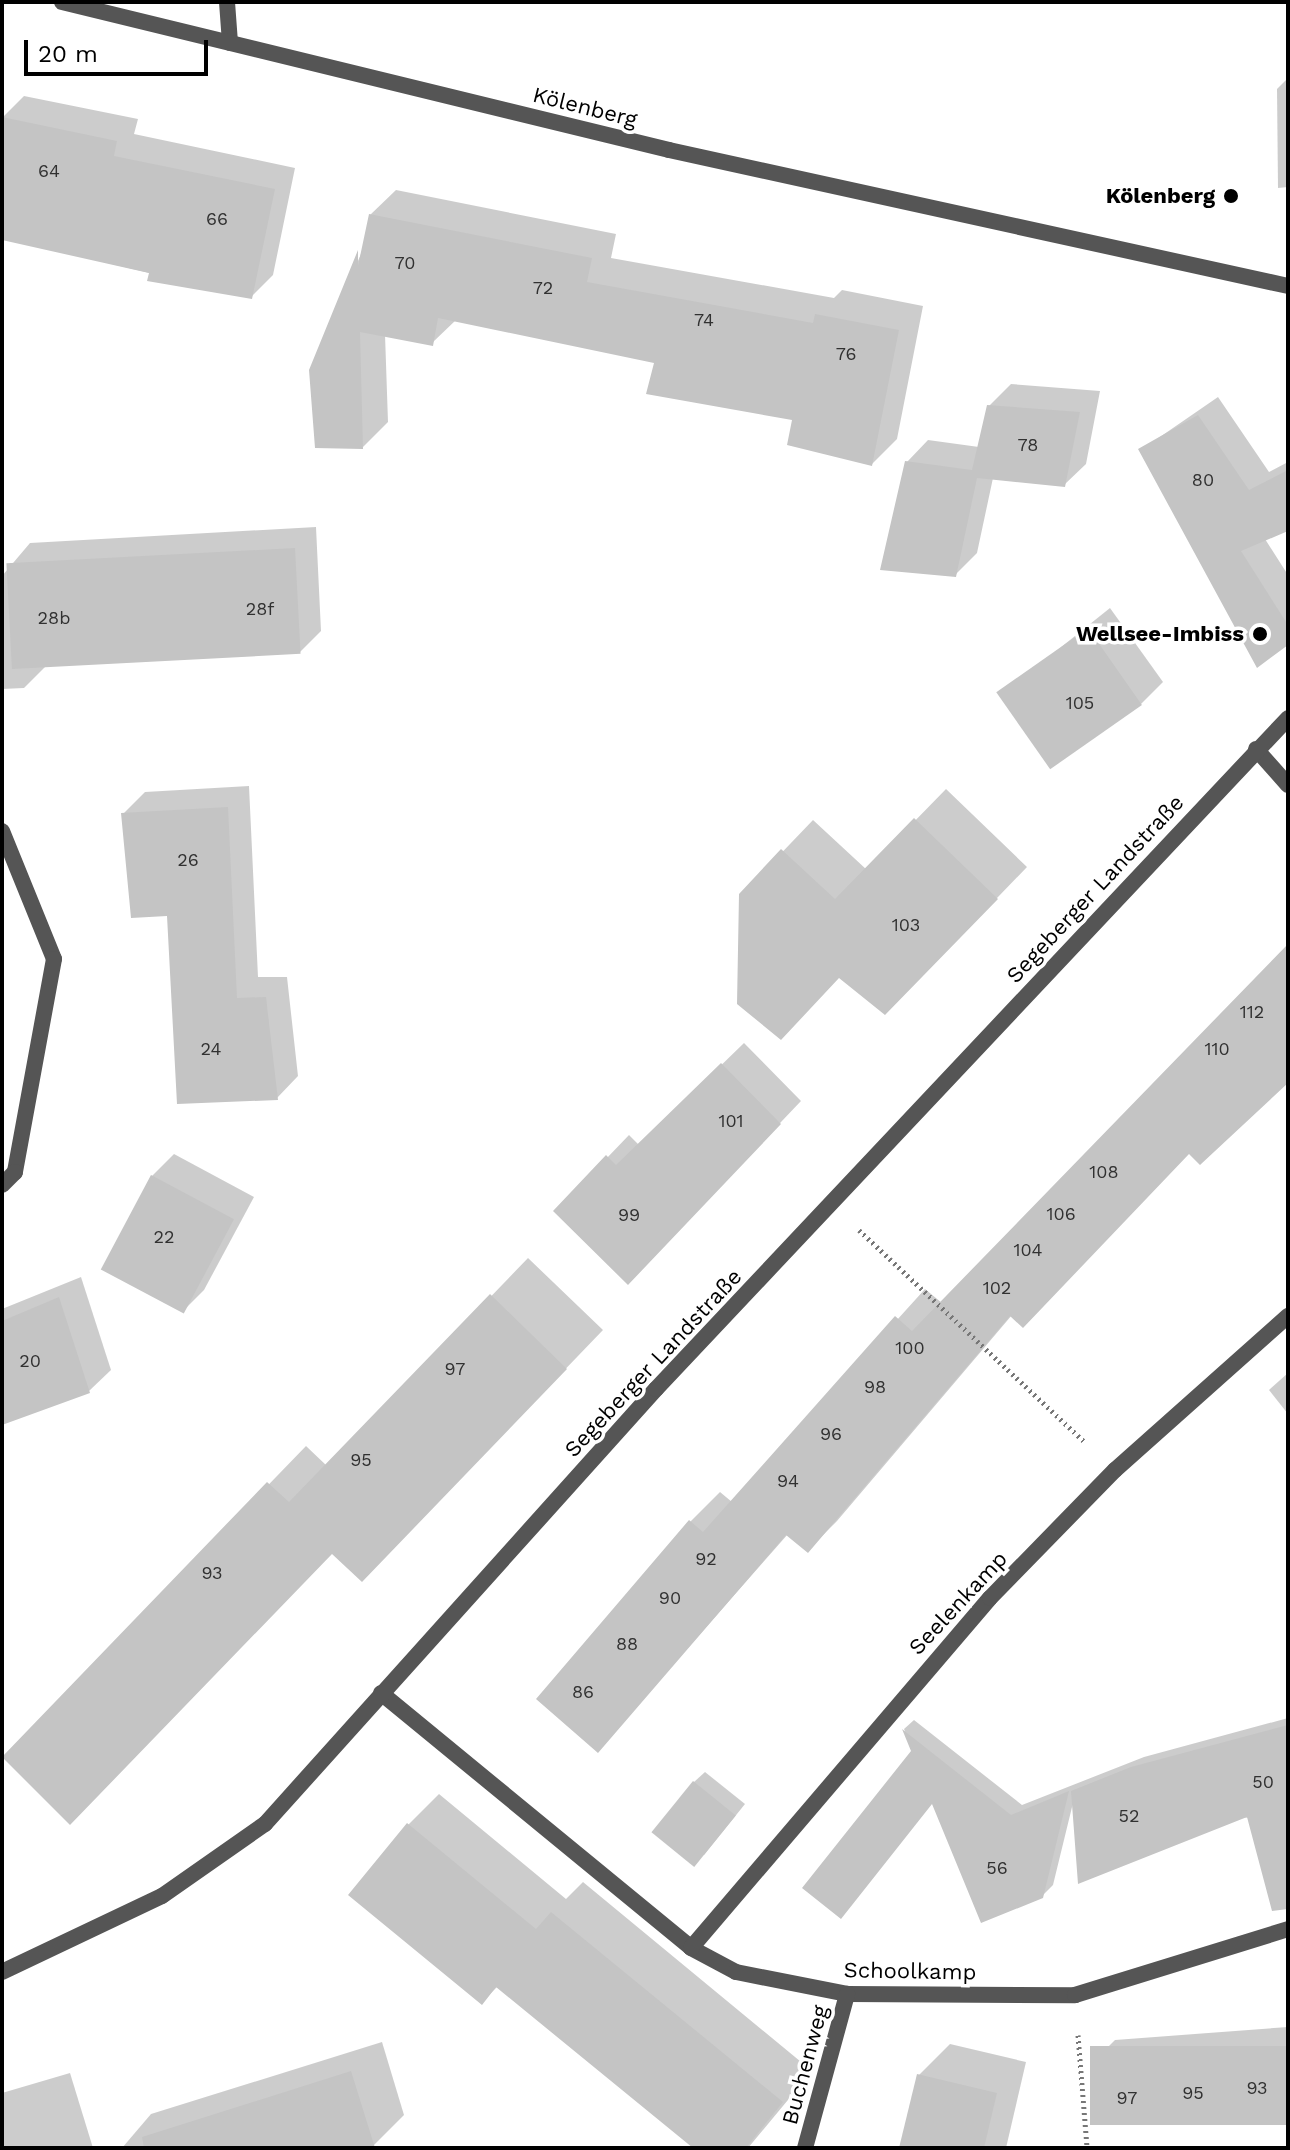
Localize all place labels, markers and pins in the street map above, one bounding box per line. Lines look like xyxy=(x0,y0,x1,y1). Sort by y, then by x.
place label: Kölenberg xyxy=(1106,183,1215,209)
marker: Kölenberg xyxy=(1222,187,1240,205)
place label: Wellsee-Imbiss xyxy=(1076,621,1244,647)
marker: Wellsee-Imbiss xyxy=(1251,625,1269,643)

